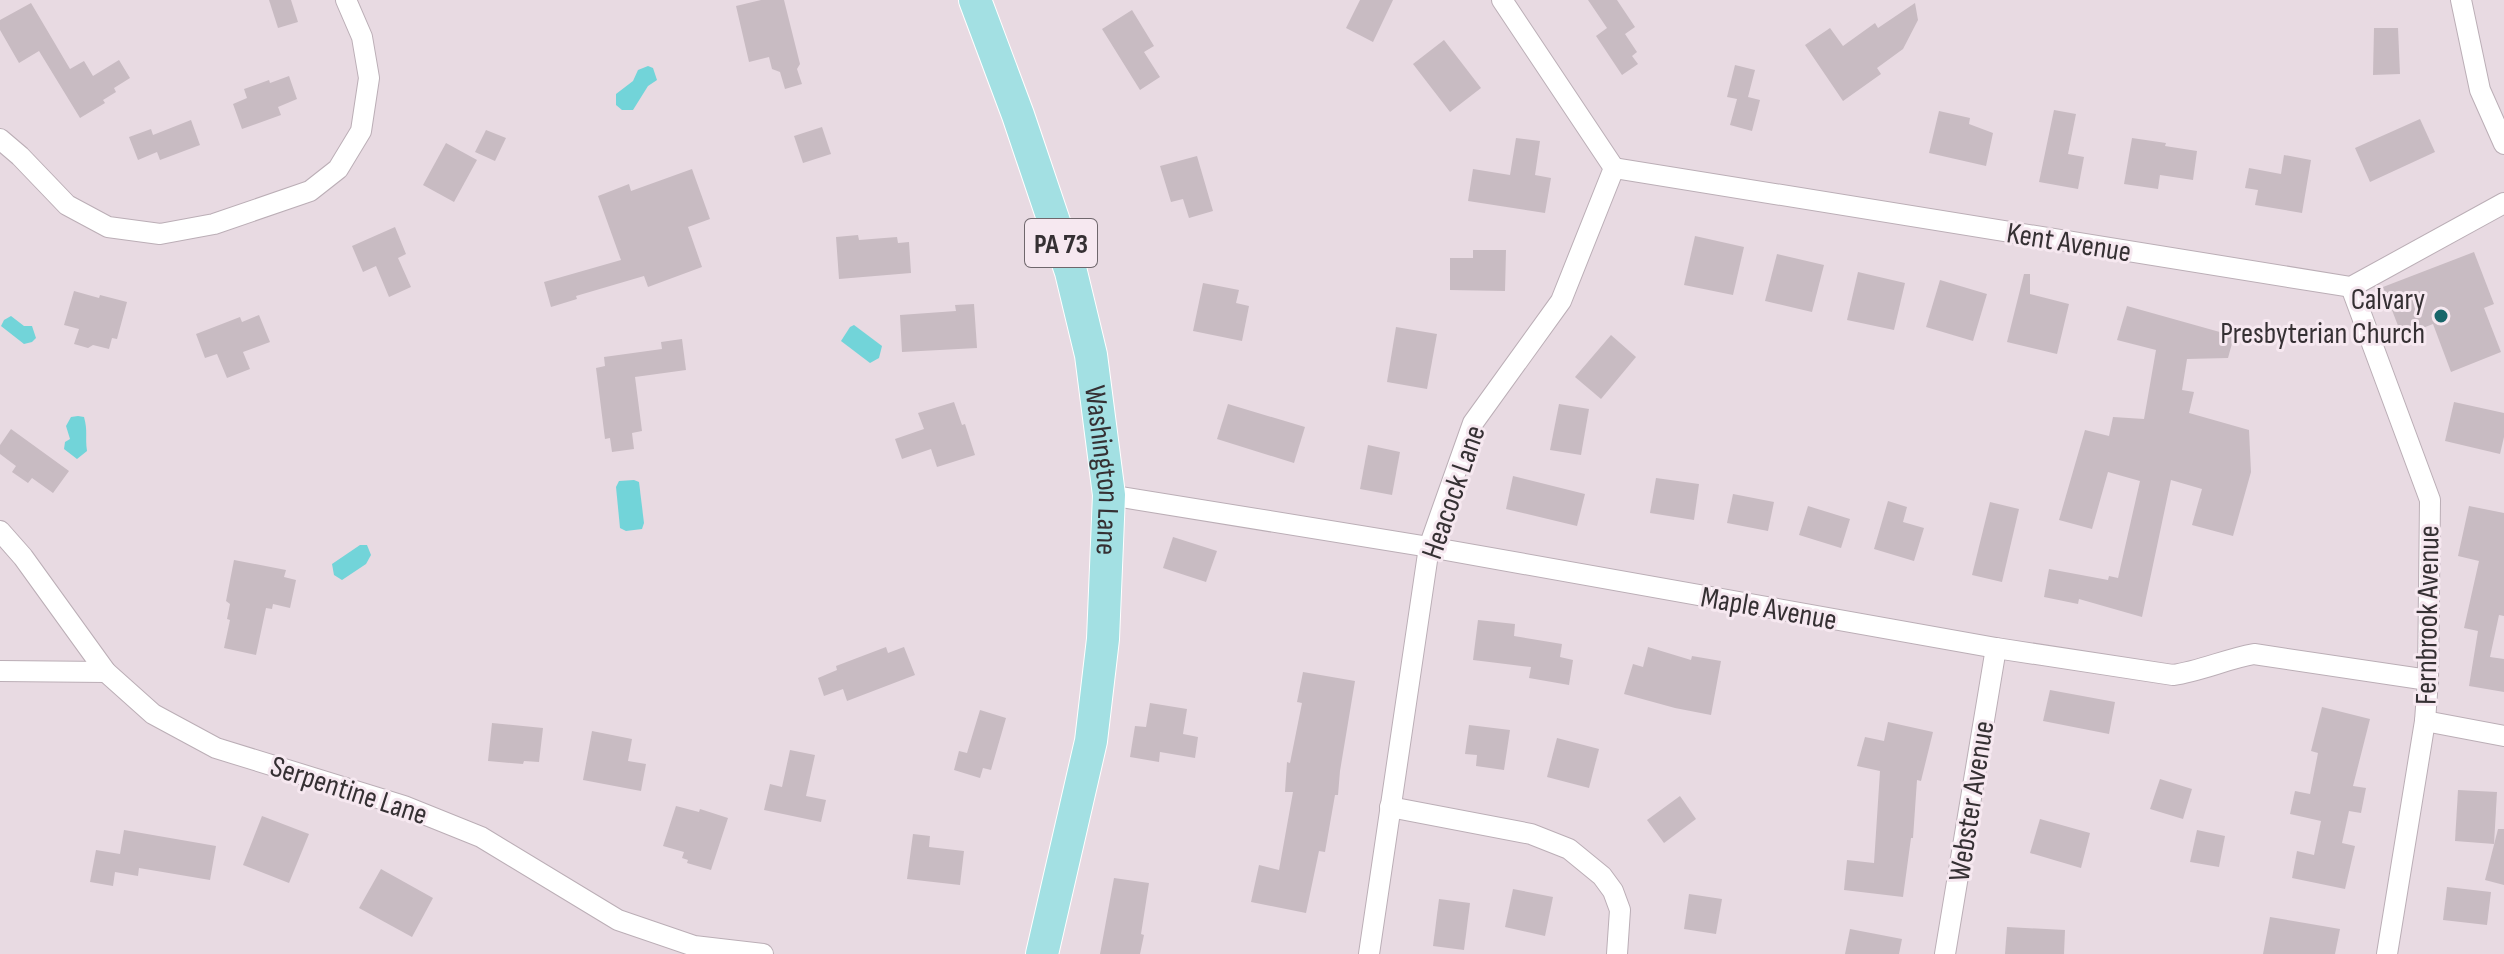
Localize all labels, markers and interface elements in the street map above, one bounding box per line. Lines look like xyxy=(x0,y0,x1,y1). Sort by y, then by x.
street label: Kent Avenue xyxy=(2004,215,2134,271)
road number: PA 73 xyxy=(1025,219,1097,267)
place label: Calvary Presbyterian Church xyxy=(2220,282,2425,352)
marker: Calvary Presbyterian Church xyxy=(2432,307,2450,325)
street label: Washington Lane xyxy=(1076,383,1126,556)
street label: Heacock Lane xyxy=(1414,421,1494,564)
street label: Fernbrook Avenue xyxy=(2408,525,2448,705)
street label: Maple Avenue xyxy=(1698,579,1840,639)
street label: Webster Avenue xyxy=(1942,718,2002,884)
street label: Serpentine Lane xyxy=(266,749,432,833)

